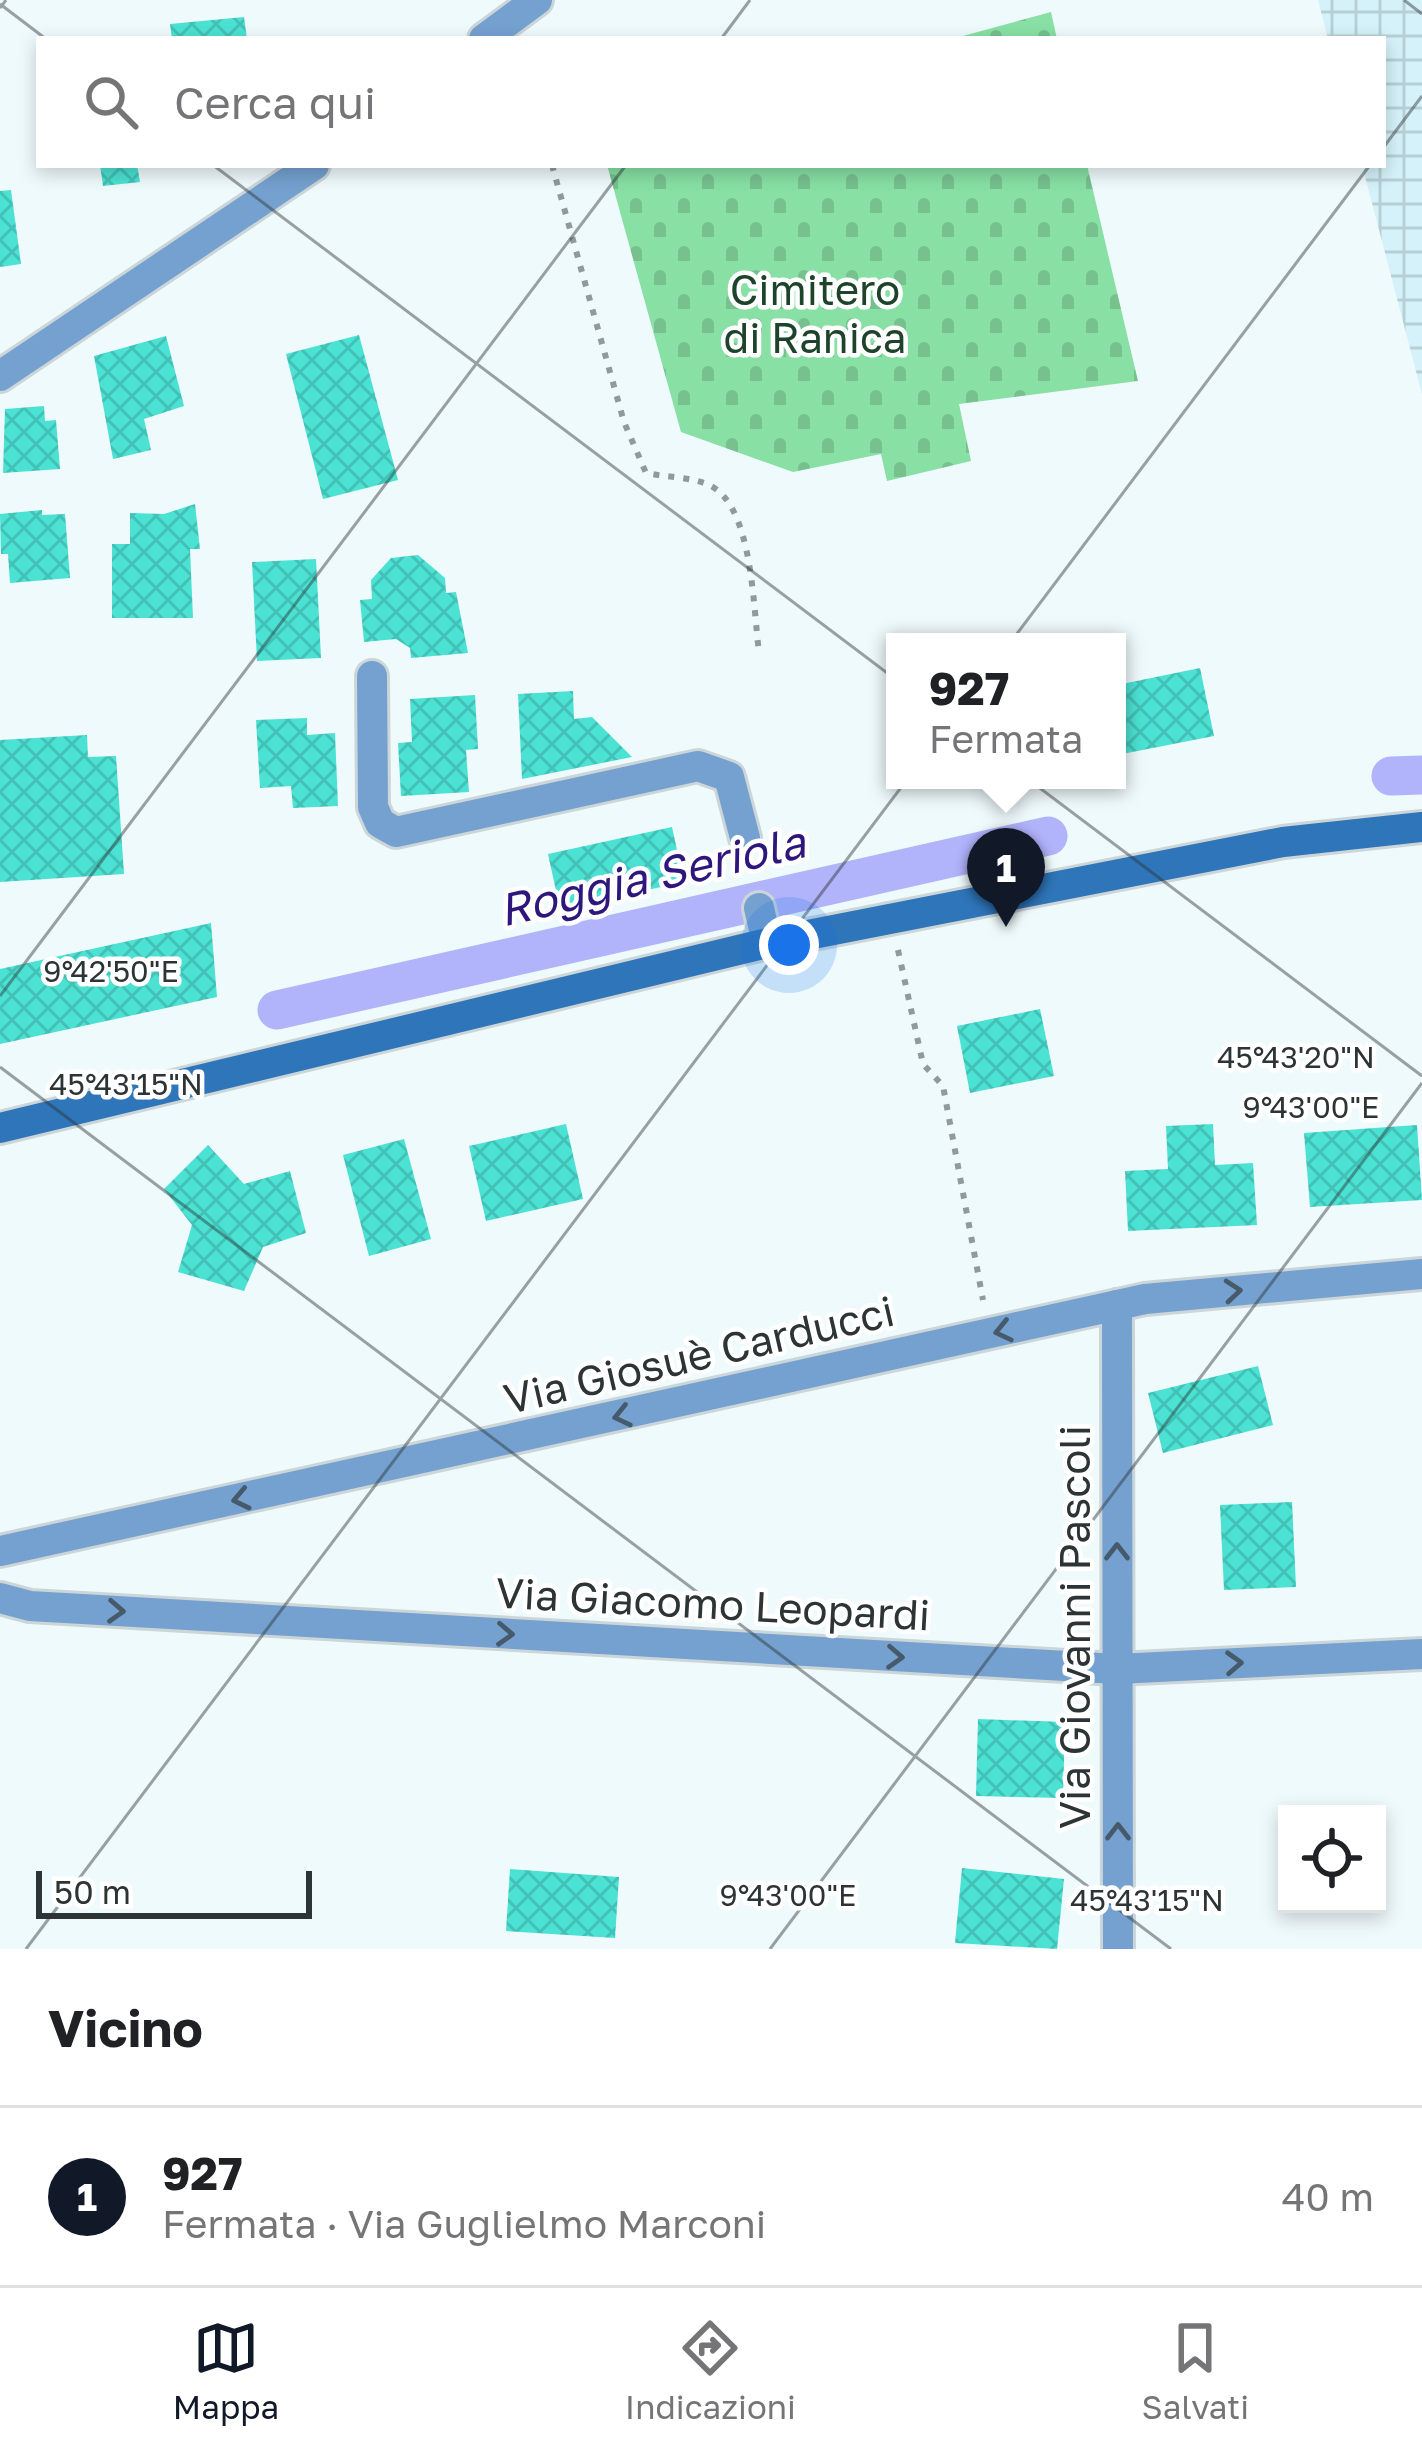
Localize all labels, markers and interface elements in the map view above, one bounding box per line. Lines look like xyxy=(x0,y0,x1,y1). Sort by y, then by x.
search box xyxy=(36,36,1386,168)
icon: search xyxy=(78,69,144,135)
text: Cerca qui xyxy=(174,75,376,129)
park label: Cimitero di Ranica xyxy=(723,264,907,362)
popup xyxy=(886,633,1126,789)
text: 927 xyxy=(929,661,1009,715)
text: Fermata xyxy=(929,715,1083,762)
water label: Roggia Seriola xyxy=(493,813,812,936)
pin: 1 xyxy=(967,828,1045,927)
your location xyxy=(759,915,819,975)
text: 9°42'50"E xyxy=(43,953,179,989)
text: 45°43'20"N xyxy=(1217,1039,1375,1075)
text: 45°43'15"N xyxy=(49,1066,203,1102)
text: 9°43'00"E xyxy=(1243,1089,1379,1125)
one-way arrow xyxy=(1224,1279,1243,1304)
street label: Via Giosuè Carducci xyxy=(499,1285,899,1423)
one-way arrow xyxy=(993,1317,1013,1342)
one-way arrow xyxy=(613,1402,633,1427)
street label: Via Giovanni Pascoli xyxy=(1049,1425,1099,1829)
one-way arrow xyxy=(231,1485,251,1510)
one-way arrow xyxy=(1104,1542,1130,1560)
street label: Via Giacomo Leopardi xyxy=(495,1567,932,1639)
one-way arrow xyxy=(107,1598,126,1624)
one-way arrow xyxy=(496,1621,515,1647)
one-way arrow xyxy=(886,1643,905,1669)
one-way arrow xyxy=(1225,1650,1244,1676)
map controls xyxy=(1278,1805,1386,1913)
button: locate xyxy=(1278,1805,1386,1913)
one-way arrow xyxy=(1105,1822,1131,1840)
scale bar xyxy=(36,1865,312,1918)
text: 50 m xyxy=(54,1872,131,1911)
text: 9°43'00"E xyxy=(720,1877,856,1913)
text: 45°43'15"N xyxy=(1070,1882,1224,1918)
text: Vicino xyxy=(48,1997,203,2058)
text: 927 xyxy=(162,2146,243,2200)
text: 1 xyxy=(77,2173,97,2220)
text: 40 m xyxy=(1282,2173,1374,2220)
text: Fermata · Via Guglielmo Marconi xyxy=(162,2200,766,2247)
tab: Mappa xyxy=(173,2315,279,2426)
tab: Indicazioni xyxy=(625,2315,796,2426)
tab: Salvati xyxy=(1142,2315,1249,2426)

